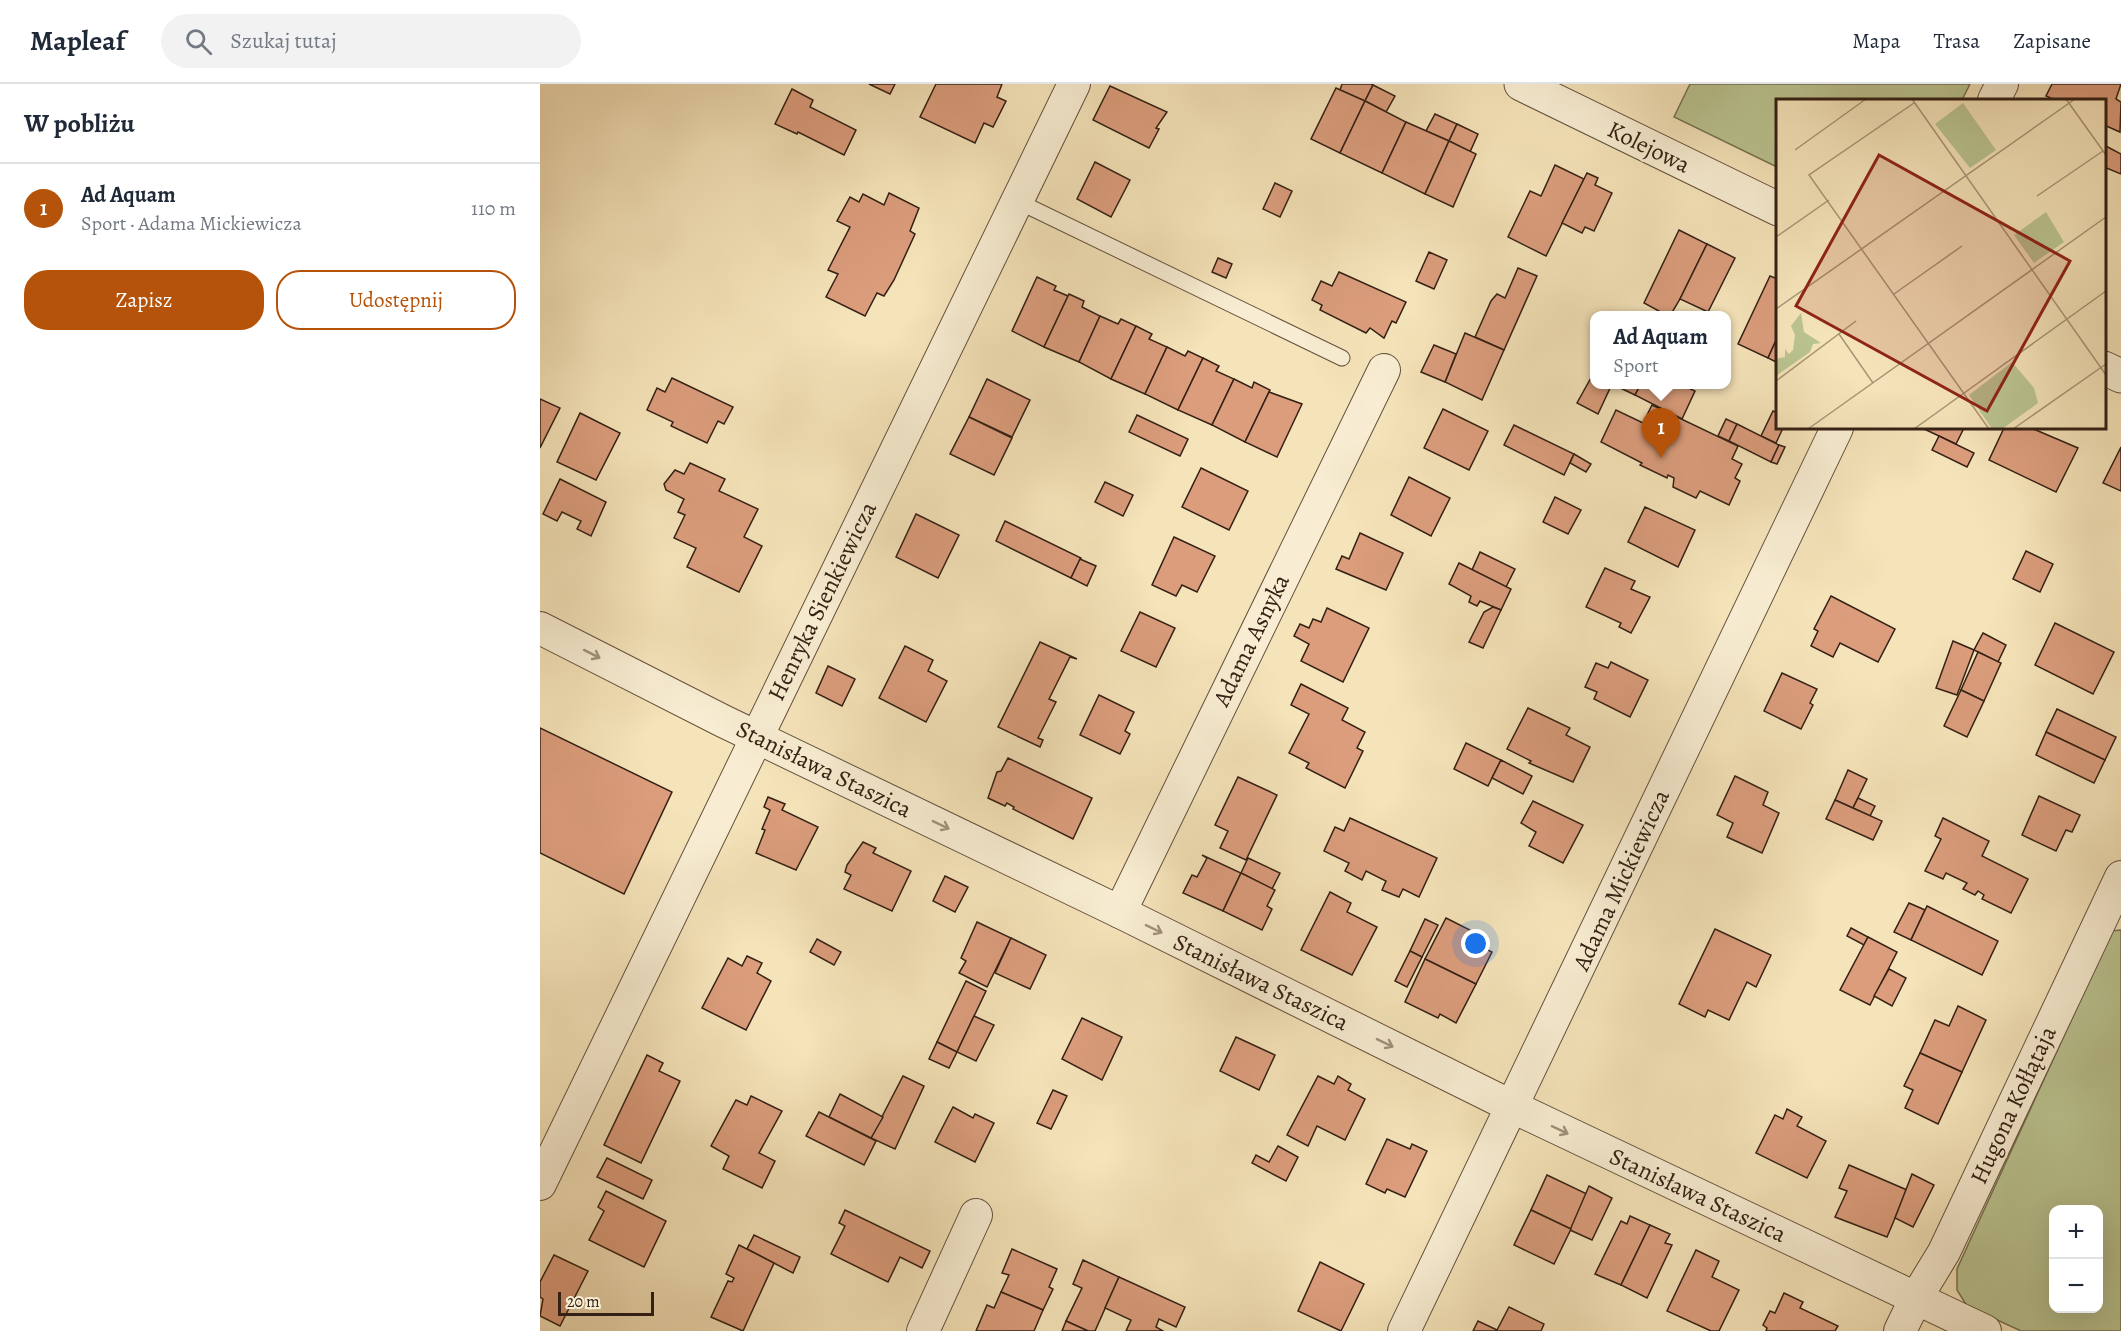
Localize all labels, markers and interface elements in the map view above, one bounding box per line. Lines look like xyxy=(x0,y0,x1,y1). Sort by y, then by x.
search box xyxy=(161,14,581,68)
text: Mapleaf xyxy=(30,22,125,60)
icon: search xyxy=(182,25,215,58)
text: Szukaj tutaj xyxy=(230,26,337,56)
text: Mapa xyxy=(1852,27,1900,55)
text: Trasa xyxy=(1933,27,1980,55)
text: Zapisane xyxy=(2013,27,2091,55)
inset map xyxy=(1776,99,2106,429)
text: W pobliżu xyxy=(24,106,135,141)
street label: Kolejowa xyxy=(1602,113,1696,181)
text: Ad Aquam xyxy=(81,180,176,210)
text: 1 xyxy=(40,195,47,222)
text: 110 m xyxy=(471,195,516,222)
text: Sport · Adama Mickiewicza xyxy=(81,210,302,237)
button: Zapisz xyxy=(24,270,264,330)
button: Udostępnij xyxy=(276,270,516,330)
popup xyxy=(1590,311,1731,389)
text: Ad Aquam xyxy=(1613,322,1708,352)
text: Sport xyxy=(1613,352,1659,379)
pin: 1 xyxy=(1642,408,1680,458)
street label: Henryka Sienkiewicza xyxy=(760,495,884,706)
street label: Adama Asnyka xyxy=(1205,568,1297,712)
one-way arrow xyxy=(583,649,601,661)
street label: Stanisława Staszica xyxy=(731,713,918,826)
street label: Adama Mickiewicza xyxy=(1565,784,1677,977)
one-way arrow xyxy=(932,820,950,832)
one-way arrow xyxy=(1145,923,1163,935)
street label: Stanisława Staszica xyxy=(1168,926,1355,1039)
your location xyxy=(1461,929,1490,958)
street label: Hugona Kołłątaja xyxy=(1962,1020,2064,1189)
one-way arrow xyxy=(1376,1038,1394,1050)
one-way arrow xyxy=(1551,1124,1569,1136)
street label: Stanisława Staszica xyxy=(1604,1140,1792,1250)
map controls xyxy=(2049,1205,2103,1313)
button: + xyxy=(2049,1205,2103,1259)
button: − xyxy=(2049,1259,2103,1313)
scale bar xyxy=(558,1289,654,1316)
text: 20 m xyxy=(567,1291,600,1313)

